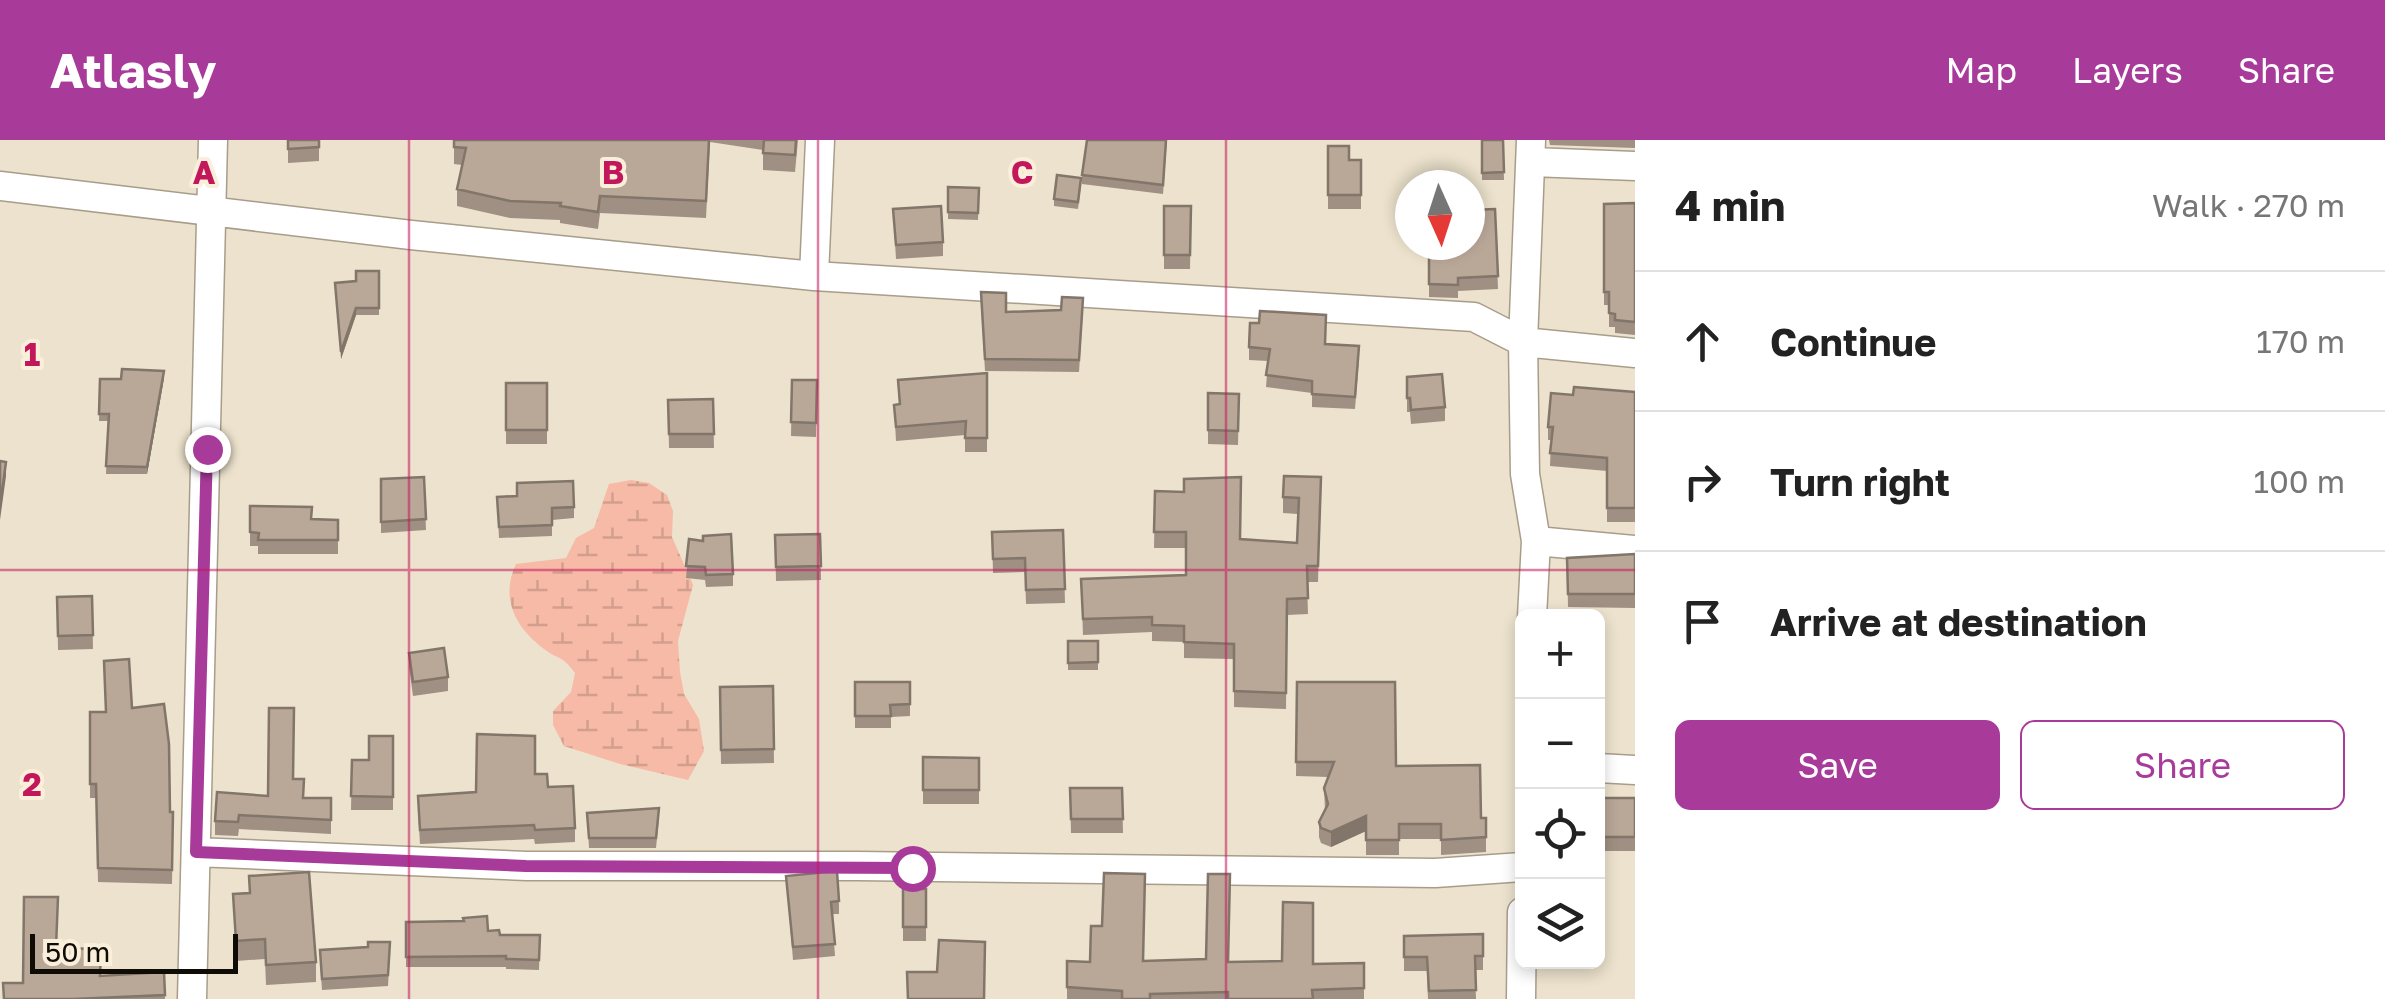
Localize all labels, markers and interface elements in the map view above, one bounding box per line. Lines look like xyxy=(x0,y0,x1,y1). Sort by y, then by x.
text: Atlasly xyxy=(50,41,217,99)
text: Map xyxy=(1946,49,2017,91)
text: Layers xyxy=(2072,49,2183,91)
text: Share xyxy=(2238,49,2335,91)
text: A xyxy=(193,153,216,191)
text: B xyxy=(602,153,624,191)
text: C xyxy=(1011,153,1033,191)
north arrow xyxy=(1395,170,1485,260)
text: 4 min xyxy=(1675,180,1785,230)
text: Walk · 270 m xyxy=(2152,186,2345,224)
icon: ahead xyxy=(1675,314,1730,369)
text: Continue xyxy=(1770,319,1936,364)
text: 170 m xyxy=(2256,322,2345,360)
text: 1 xyxy=(24,335,40,373)
route end xyxy=(185,427,231,473)
icon: right xyxy=(1675,454,1730,509)
text: Turn right xyxy=(1770,459,1950,504)
text: 100 m xyxy=(2253,462,2345,500)
icon: arrive xyxy=(1675,594,1730,649)
text: Arrive at destination xyxy=(1770,599,2147,644)
map controls xyxy=(1515,609,1605,969)
button: + xyxy=(1515,609,1605,699)
button: − xyxy=(1515,699,1605,789)
button: Save xyxy=(1675,720,2000,810)
button: Share xyxy=(2020,720,2345,810)
text: 2 xyxy=(22,765,42,803)
button: locate xyxy=(1515,789,1605,879)
route start xyxy=(890,846,936,892)
button: layers xyxy=(1515,879,1605,969)
scale bar xyxy=(30,929,238,974)
text: 50 m xyxy=(45,935,110,968)

